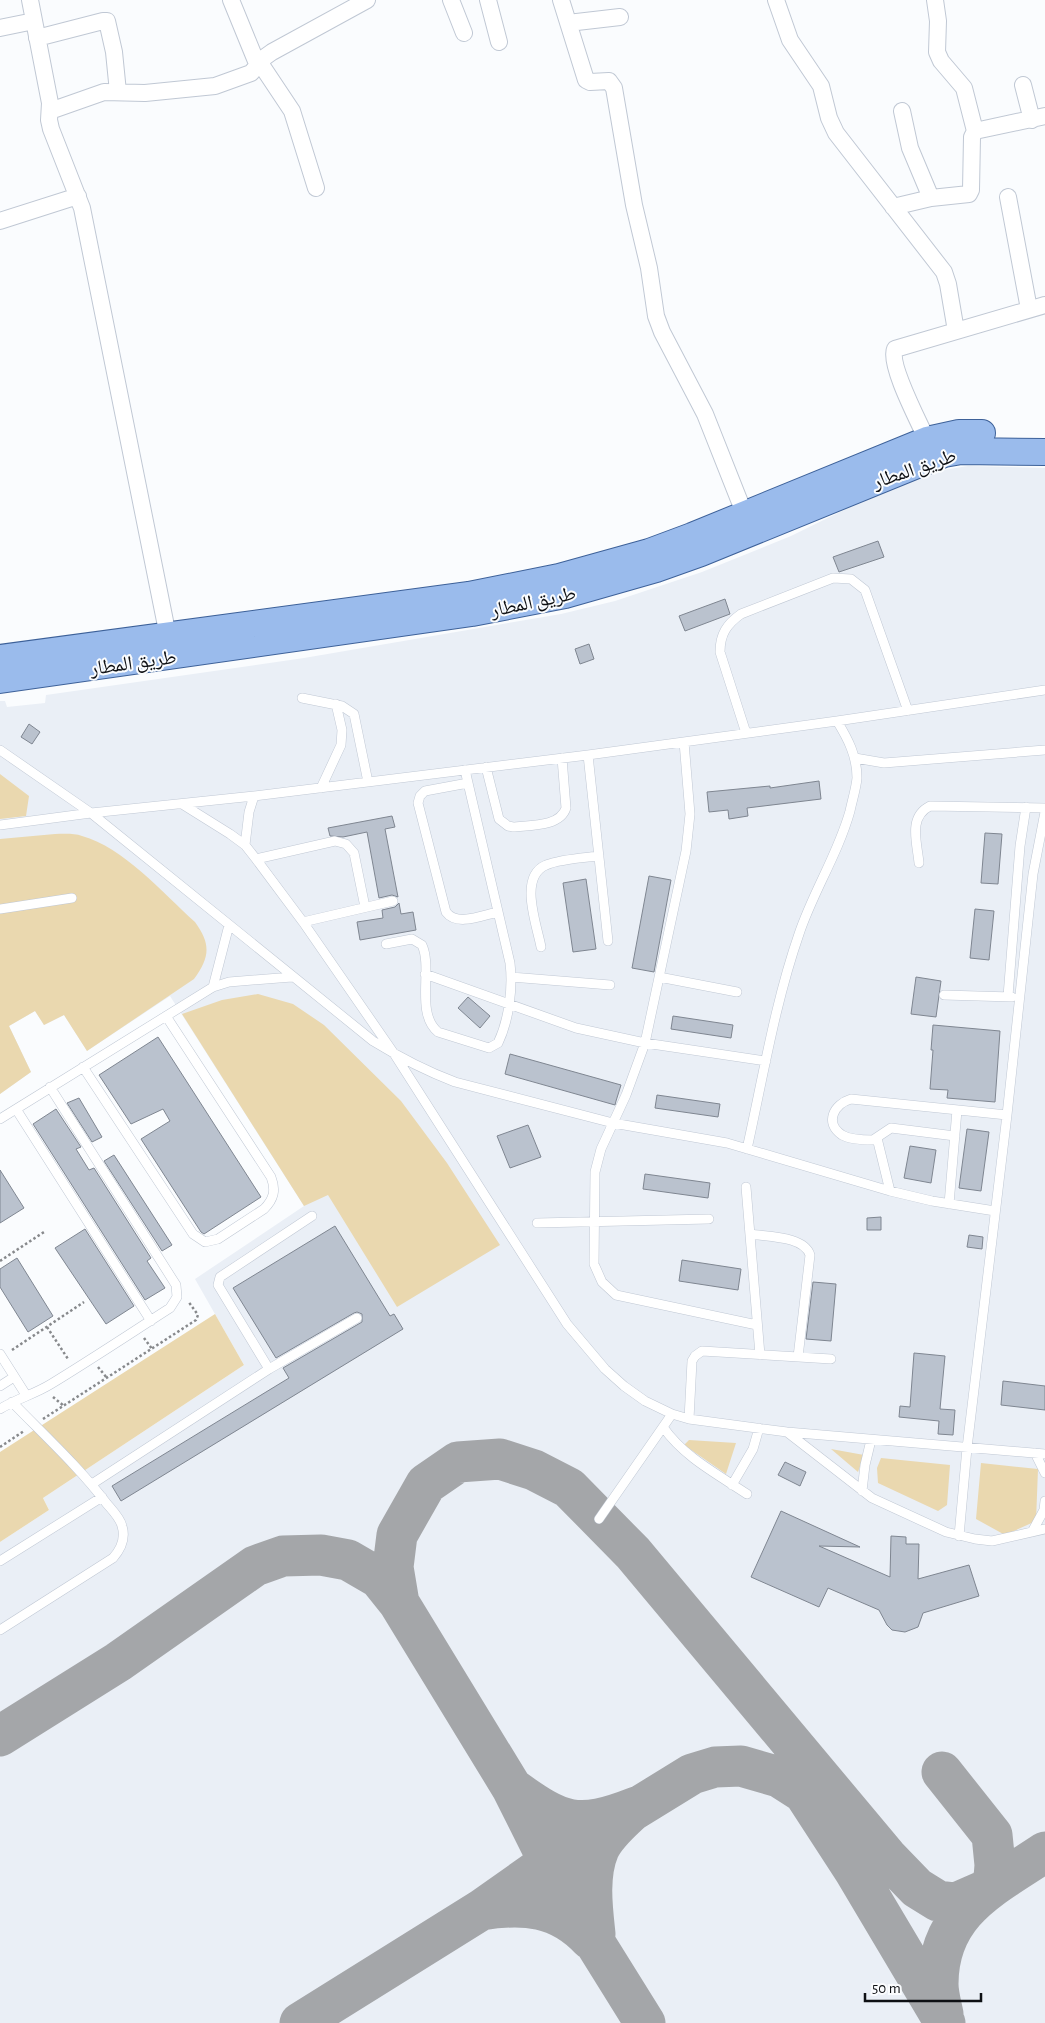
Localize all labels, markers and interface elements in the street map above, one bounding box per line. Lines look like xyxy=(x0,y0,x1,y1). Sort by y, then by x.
street label: طريق المطار xyxy=(869,445,959,494)
street label: طريق المطار xyxy=(488,583,578,622)
street label: طريق المطار xyxy=(88,647,178,680)
scale bar xyxy=(865,1970,981,2002)
text: 50 m xyxy=(872,1981,901,1996)

